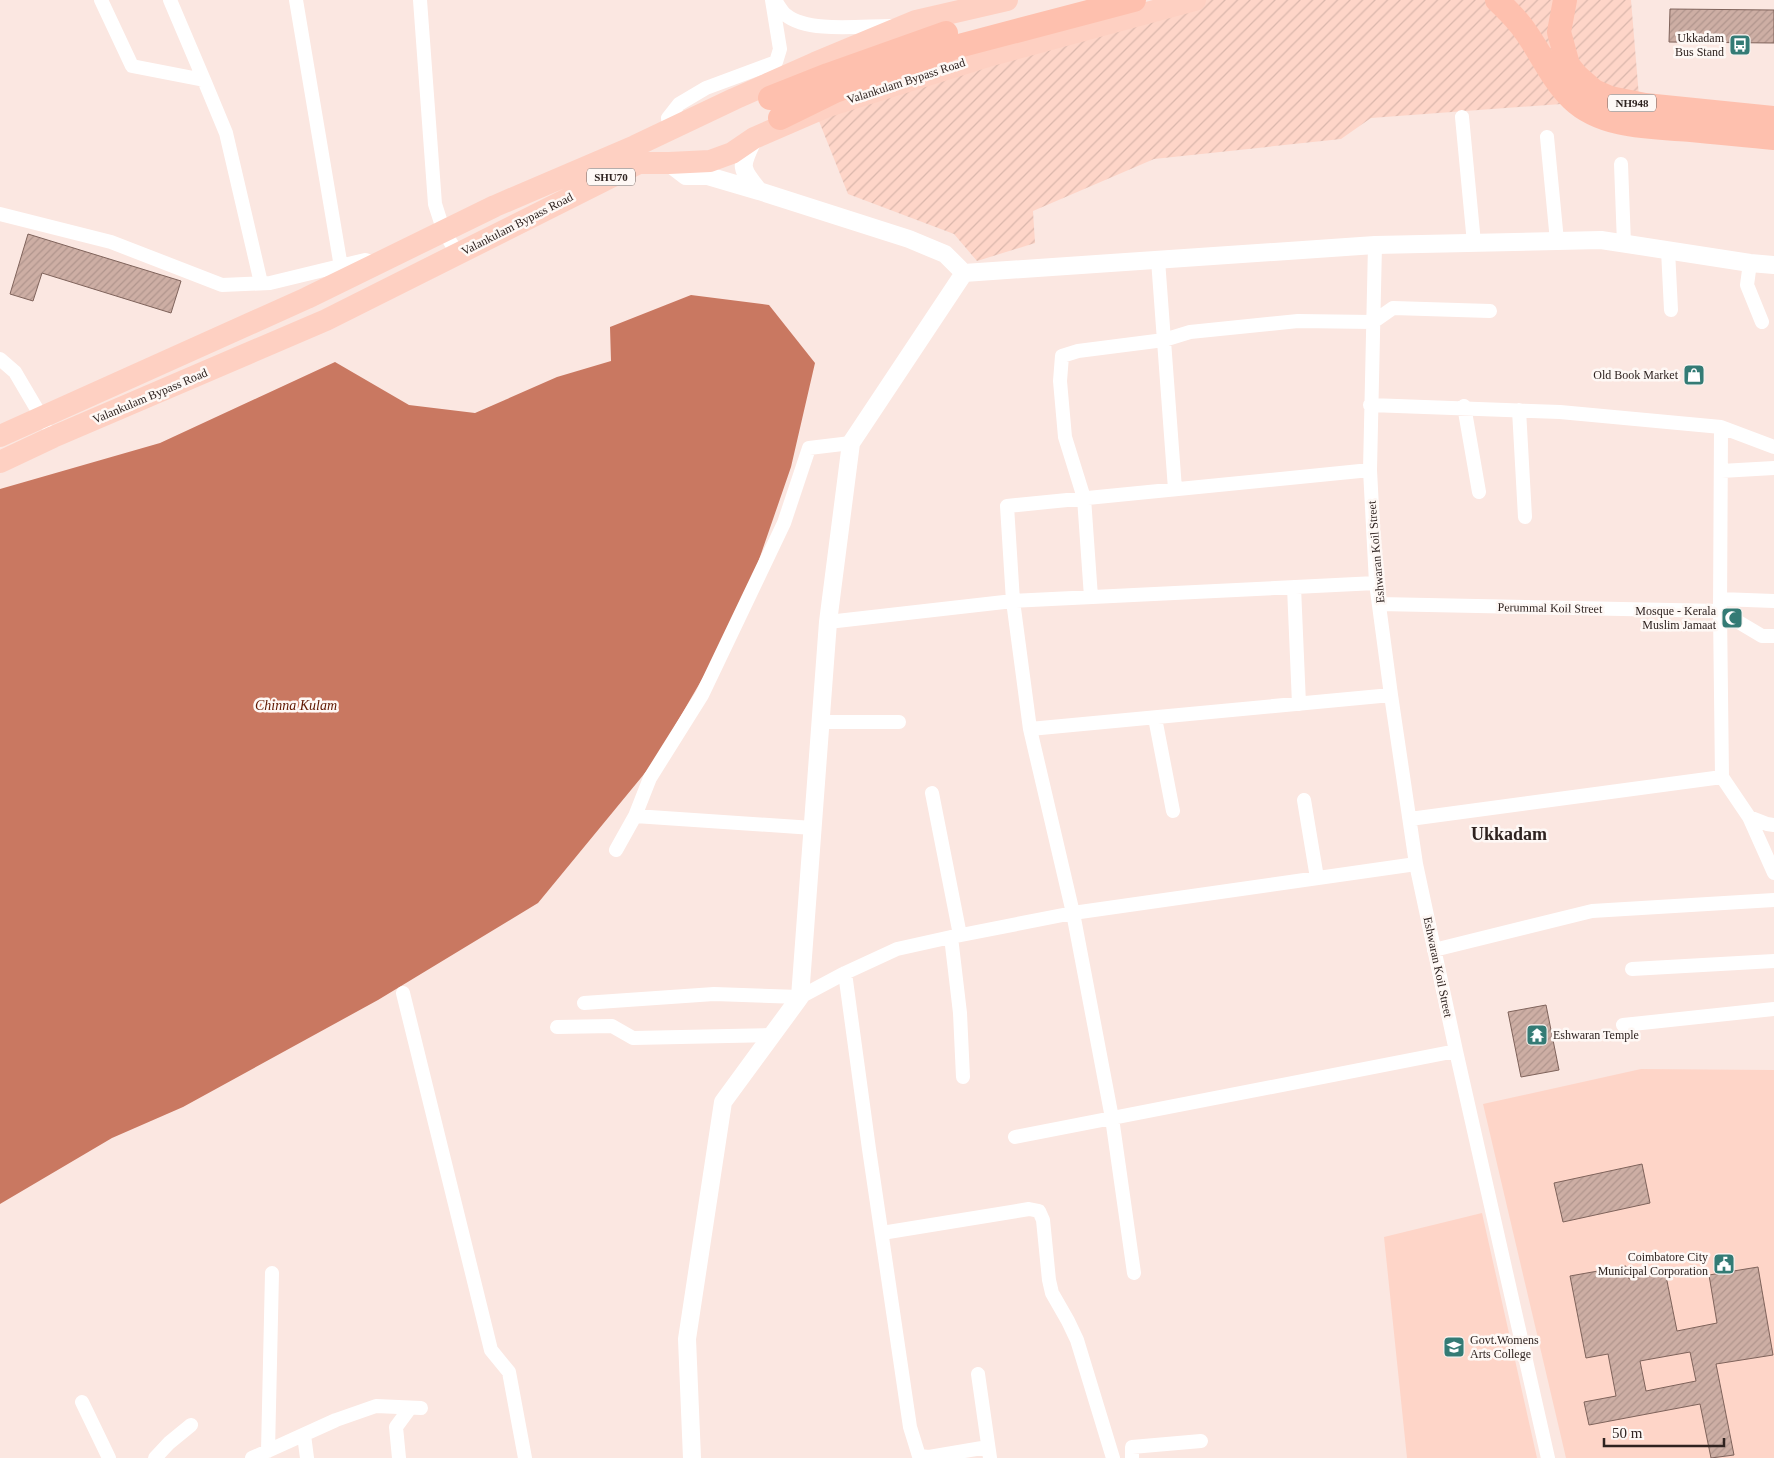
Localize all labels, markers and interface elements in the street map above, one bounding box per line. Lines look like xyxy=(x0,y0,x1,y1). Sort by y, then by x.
place label: Ukkadam Bus Stand xyxy=(1675,31,1725,59)
bus stop icon: Ukkadam Bus Stand xyxy=(1728,33,1752,57)
street label: Valankulam Bypass Road xyxy=(845,55,967,107)
road number: NH948 xyxy=(1608,95,1656,112)
road number: SHU70 xyxy=(587,168,635,186)
street label: Valankulam Bypass Road xyxy=(459,190,575,258)
shop icon: Old Book Market xyxy=(1682,363,1706,387)
street label: Valankulam Bypass Road xyxy=(91,365,209,427)
place label: Old Book Market xyxy=(1593,368,1679,382)
street label: Eshwaran Koil Street xyxy=(1364,500,1387,604)
street label: Perummal Koil Street xyxy=(1498,600,1603,616)
place label: Mosque - Kerala Muslim Jamaat xyxy=(1635,604,1717,632)
mosque icon: Mosque - Kerala Muslim Jamaat xyxy=(1720,606,1744,630)
water label: Chinna Kulam xyxy=(255,698,337,713)
district label: Ukkadam xyxy=(1471,824,1547,844)
street label: Eshwaran Koil Street xyxy=(1420,915,1456,1019)
temple icon: Eshwaran Temple xyxy=(1525,1023,1549,1047)
place label: Eshwaran Temple xyxy=(1553,1028,1639,1042)
place label: Coimbatore City Municipal Corporation xyxy=(1598,1250,1708,1278)
public building icon: Coimbatore City Municipal Corporation xyxy=(1712,1252,1736,1276)
place label: Govt.Womens Arts College xyxy=(1470,1333,1539,1361)
school or university icon: Govt.Womens Arts College xyxy=(1442,1335,1466,1359)
scale bar xyxy=(1604,1416,1724,1448)
text: 50 m xyxy=(1612,1425,1643,1441)

